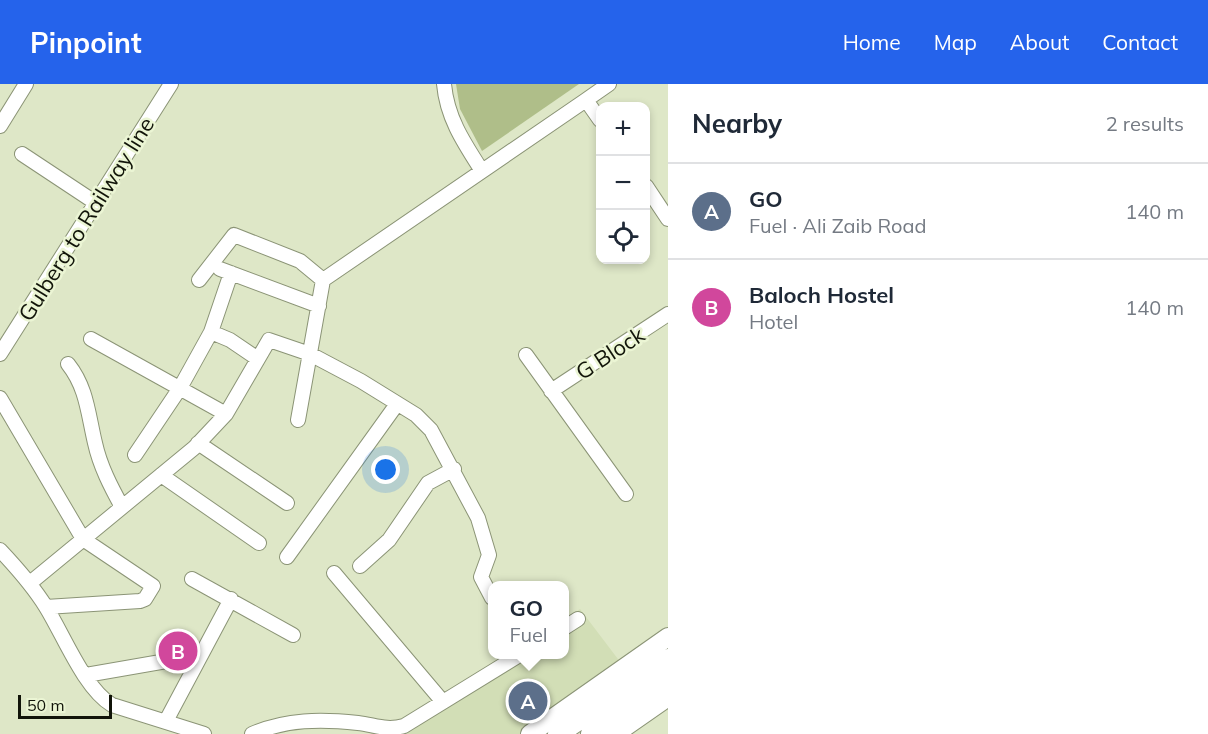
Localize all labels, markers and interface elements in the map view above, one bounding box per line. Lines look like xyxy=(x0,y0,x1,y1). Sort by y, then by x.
text: Pinpoint xyxy=(30,25,142,60)
text: Home xyxy=(843,29,901,55)
text: Map xyxy=(934,29,977,55)
text: About xyxy=(1010,29,1069,55)
text: Contact xyxy=(1102,29,1178,55)
map controls xyxy=(596,102,650,264)
button: + xyxy=(596,102,650,156)
text: Nearby xyxy=(692,107,782,140)
text: 2 results xyxy=(1106,111,1184,136)
street label: Gulberg to Railway line xyxy=(12,112,160,326)
button: − xyxy=(596,156,650,210)
text: GO xyxy=(749,185,783,213)
text: A xyxy=(704,199,719,224)
text: 140 m xyxy=(1125,199,1184,224)
button: locate xyxy=(596,210,650,264)
text: Fuel · Ali Zaib Road xyxy=(749,213,926,238)
text: Baloch Hostel xyxy=(749,281,894,309)
text: B xyxy=(705,295,718,320)
text: 140 m xyxy=(1125,295,1184,320)
text: Hotel xyxy=(749,309,798,334)
street label: G Block xyxy=(570,320,650,386)
your location xyxy=(371,455,400,484)
popup xyxy=(488,581,569,659)
text: GO xyxy=(509,594,543,622)
text: Fuel xyxy=(509,622,548,647)
pin: B xyxy=(158,628,198,674)
pin: A xyxy=(508,678,548,724)
scale bar xyxy=(18,692,112,720)
text: 50 m xyxy=(27,695,64,715)

